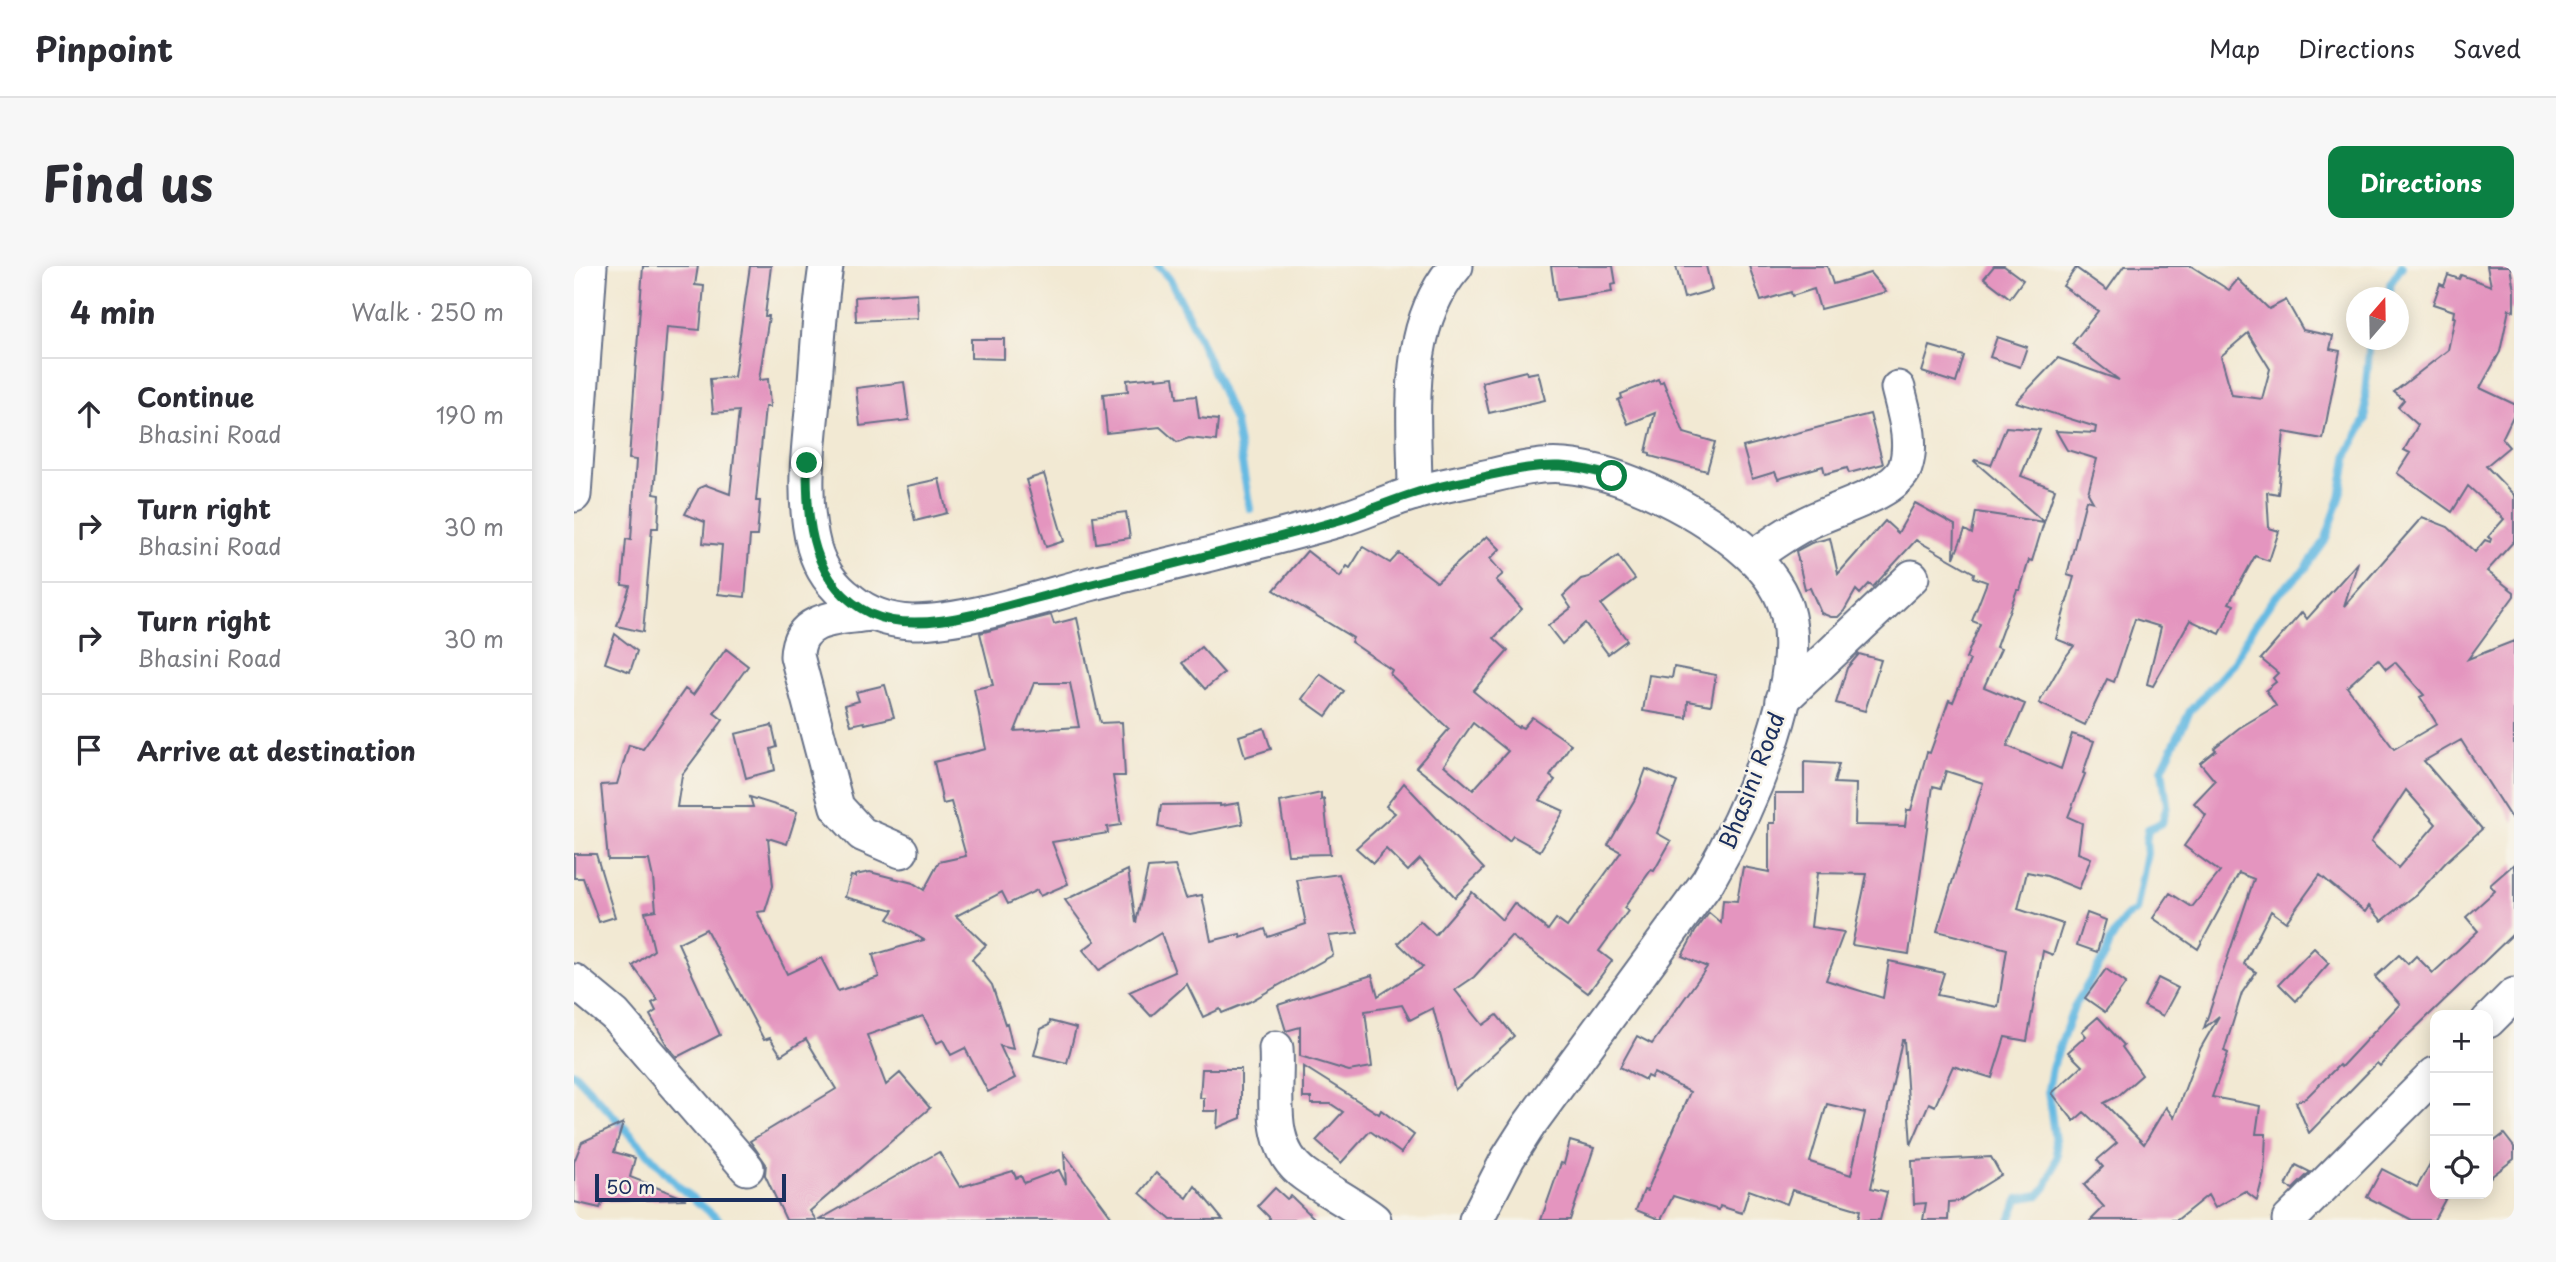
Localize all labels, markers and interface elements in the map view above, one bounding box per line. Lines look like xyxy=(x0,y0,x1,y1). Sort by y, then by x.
text: Pinpoint xyxy=(35,23,173,73)
text: Map xyxy=(2209,30,2260,66)
text: Directions xyxy=(2298,30,2415,66)
text: Saved xyxy=(2453,30,2521,66)
text: Find us xyxy=(42,145,213,219)
button: Directions xyxy=(2328,146,2514,218)
north arrow xyxy=(2346,287,2409,350)
text: 4 min xyxy=(70,289,156,334)
text: Walk · 250 m xyxy=(351,294,504,329)
text: Continue xyxy=(137,377,254,416)
icon: ahead xyxy=(70,395,108,433)
text: 190 m xyxy=(436,397,504,432)
text: Bhasini Road xyxy=(137,416,282,451)
route end xyxy=(791,447,822,478)
route start xyxy=(1596,460,1627,491)
text: Turn right xyxy=(137,489,271,528)
icon: right xyxy=(70,507,108,545)
text: 30 m xyxy=(443,509,504,544)
text: Bhasini Road xyxy=(137,528,282,563)
text: Turn right xyxy=(137,601,271,640)
icon: right xyxy=(70,619,108,657)
text: 30 m xyxy=(443,621,504,656)
text: Bhasini Road xyxy=(137,640,282,675)
street label: Bhasini Road xyxy=(1708,707,1793,854)
icon: arrive xyxy=(70,731,108,769)
text: Arrive at destination xyxy=(137,731,416,770)
map controls xyxy=(2430,1010,2493,1199)
button: + xyxy=(2430,1010,2493,1073)
button: − xyxy=(2430,1073,2493,1136)
button: locate xyxy=(2430,1136,2493,1199)
scale bar xyxy=(595,1171,786,1203)
text: 50 m xyxy=(606,1172,655,1200)

